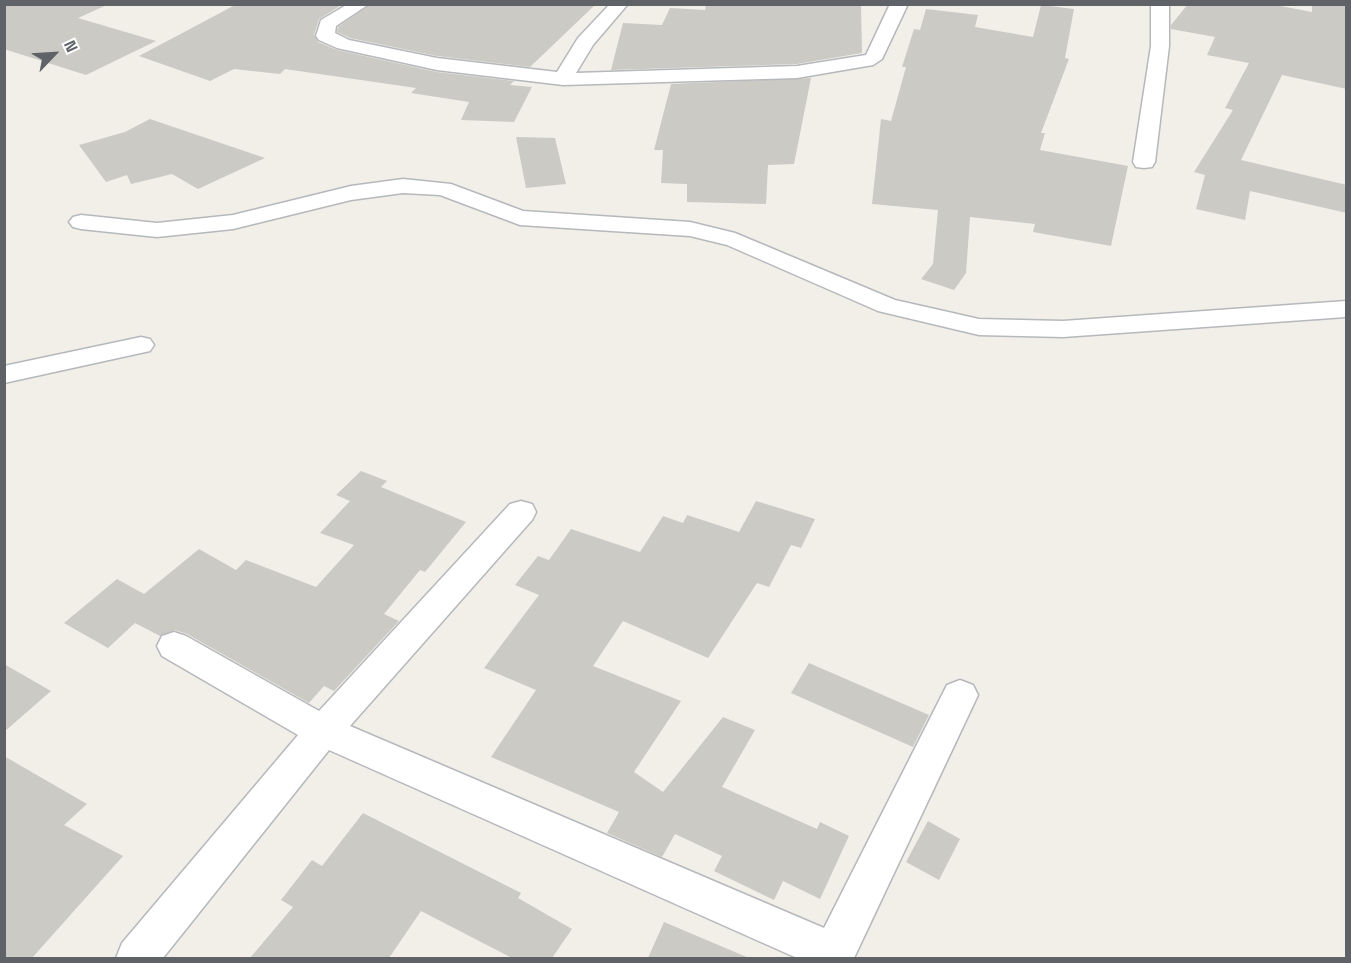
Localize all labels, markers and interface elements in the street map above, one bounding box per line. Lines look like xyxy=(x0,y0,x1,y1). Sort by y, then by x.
north arrow xyxy=(24,24,84,84)
text: N xyxy=(59,37,83,55)

